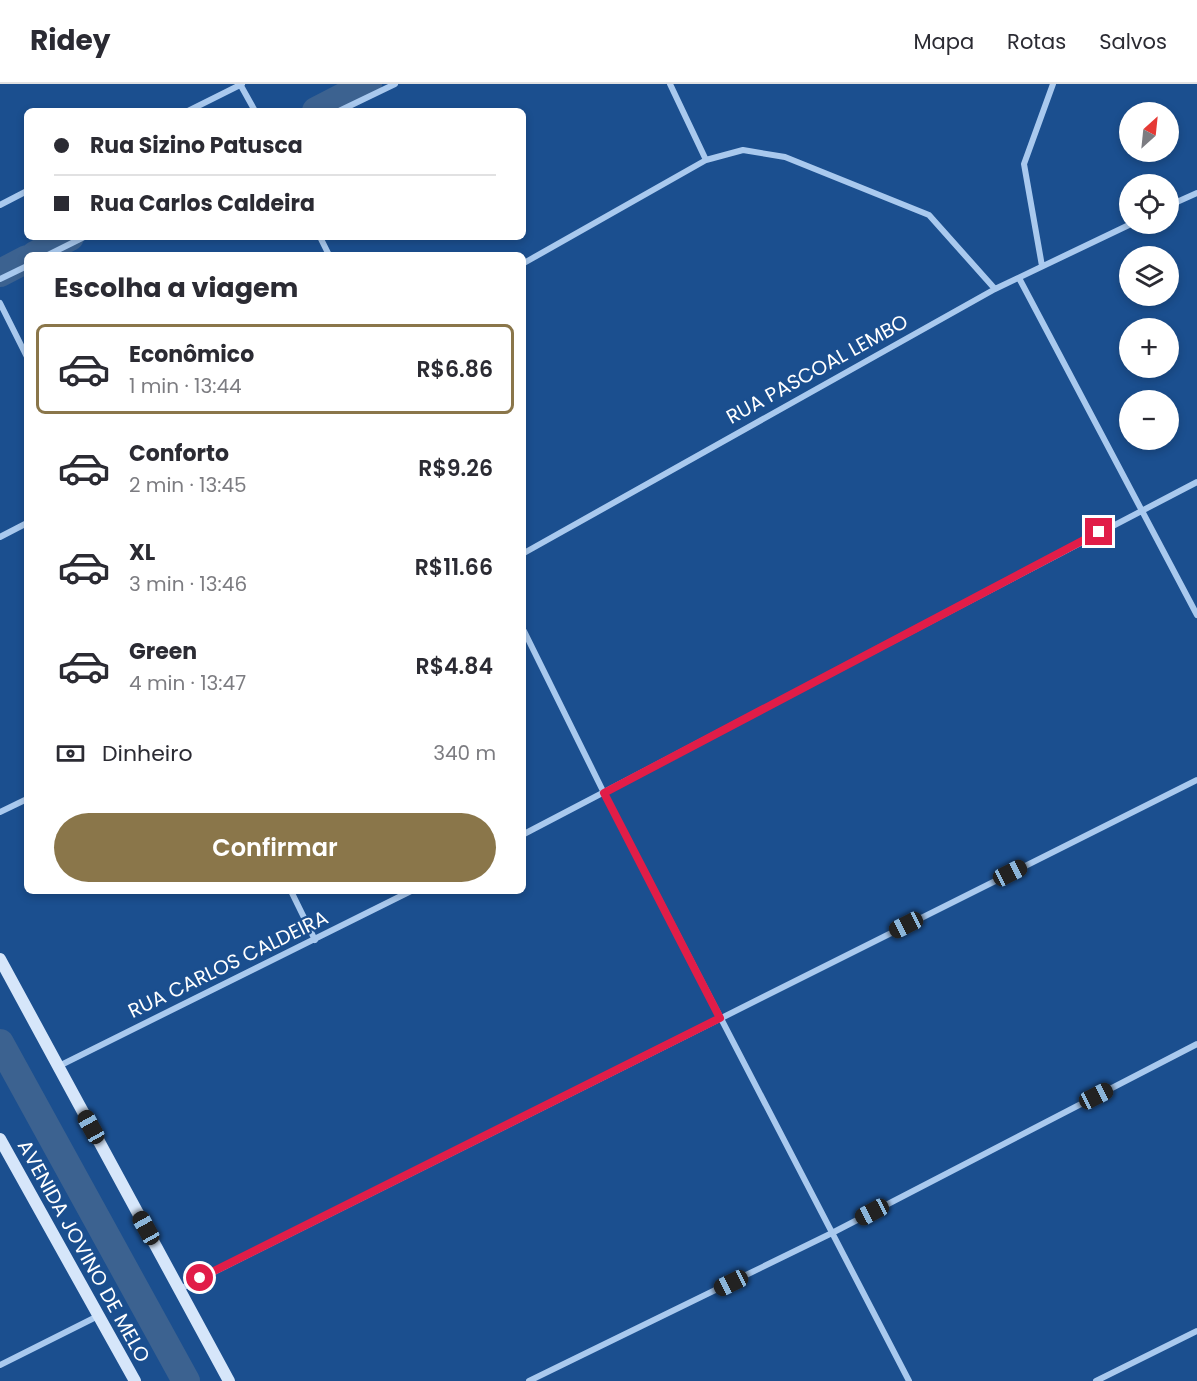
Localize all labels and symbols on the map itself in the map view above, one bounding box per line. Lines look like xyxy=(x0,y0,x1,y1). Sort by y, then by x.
north arrow xyxy=(1119,102,1179,162)
street label: RUA PASCOAL LEMBO xyxy=(721,307,913,431)
route end xyxy=(1085,518,1112,545)
car xyxy=(990,857,1030,889)
street label: RUA CARLOS CALDEIRA xyxy=(123,903,333,1025)
car xyxy=(886,909,926,941)
car xyxy=(1076,1080,1116,1112)
car xyxy=(74,1107,108,1147)
street label: AVENIDA JOVINO DE MELO xyxy=(11,1135,157,1367)
car xyxy=(852,1196,892,1228)
car xyxy=(129,1208,163,1248)
route start xyxy=(186,1264,213,1291)
car xyxy=(711,1267,751,1299)

